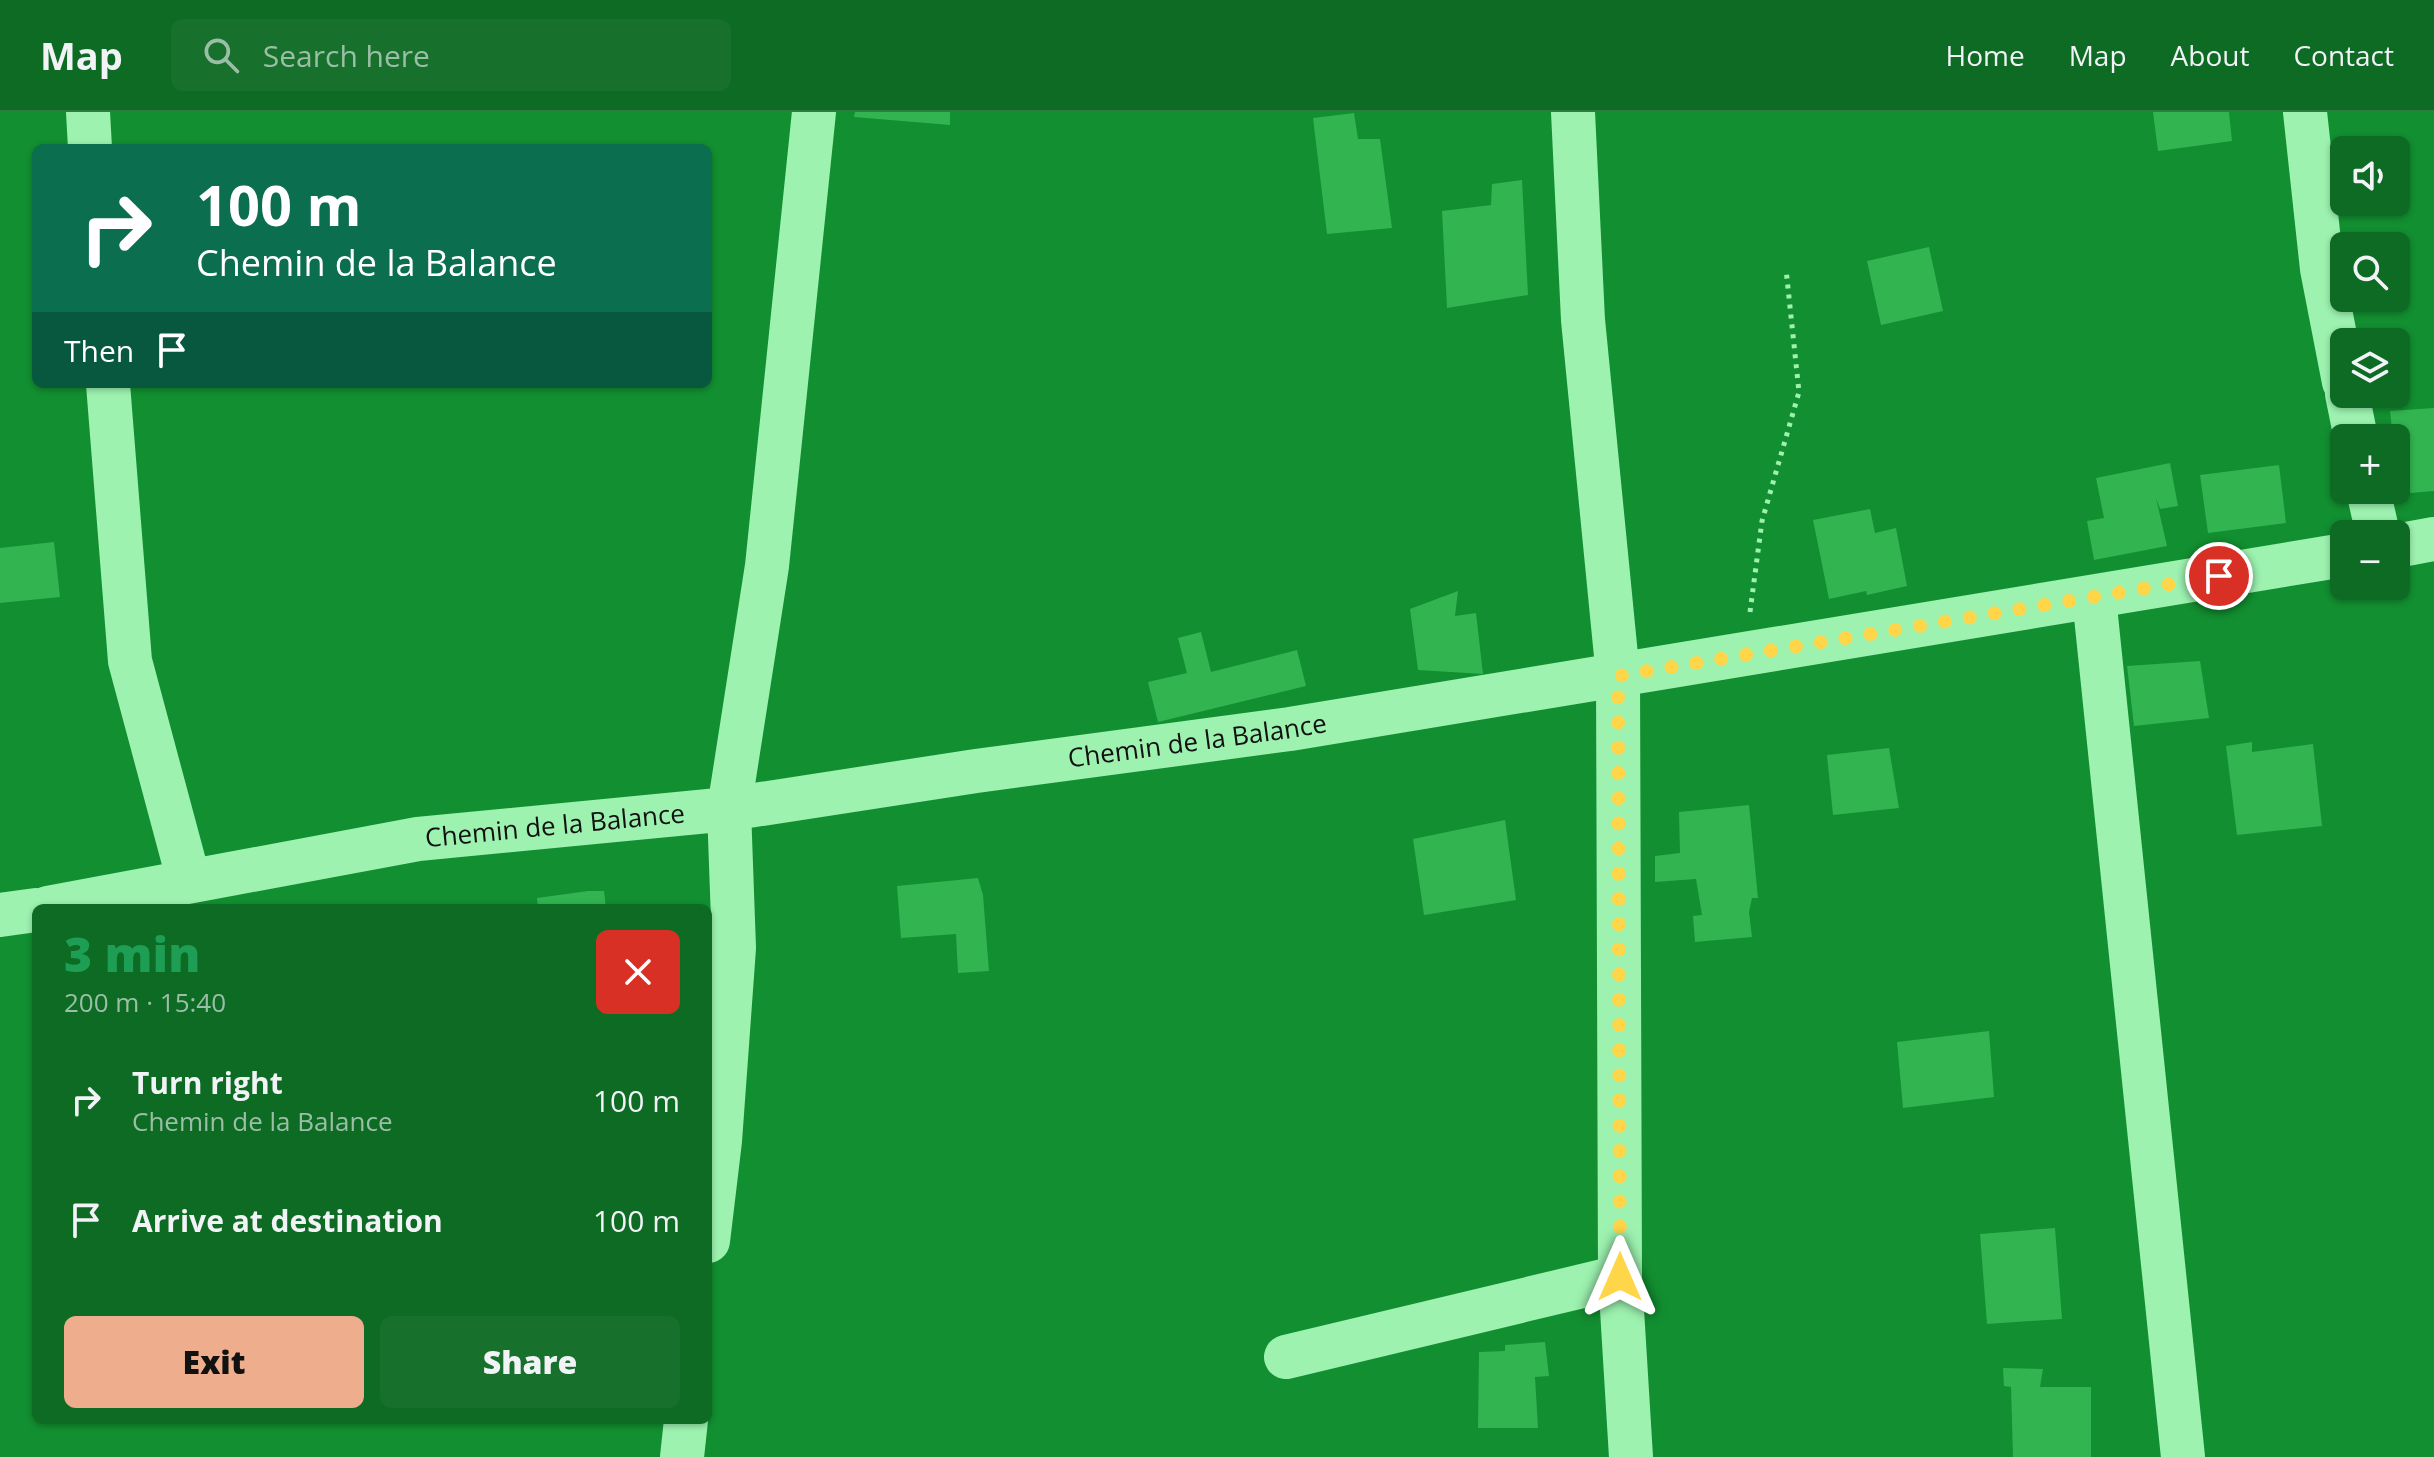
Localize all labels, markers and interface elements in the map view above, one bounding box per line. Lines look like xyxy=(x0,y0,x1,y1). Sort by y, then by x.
search box xyxy=(171,19,731,91)
text: Map xyxy=(40,29,123,81)
icon: search xyxy=(199,33,243,77)
text: Search here xyxy=(263,35,430,76)
text: Home xyxy=(1946,36,2025,74)
text: Map xyxy=(2069,36,2127,74)
text: About xyxy=(2171,36,2249,74)
text: Contact xyxy=(2293,36,2394,74)
map controls xyxy=(2330,136,2410,600)
button: sound xyxy=(2330,136,2410,216)
text: 100 m xyxy=(196,166,362,242)
icon: right xyxy=(64,176,168,280)
button: search xyxy=(2330,232,2410,312)
text: Chemin de la Balance xyxy=(196,238,557,287)
icon: arrive xyxy=(150,328,194,372)
button: layers xyxy=(2330,328,2410,408)
text: Then xyxy=(64,330,134,371)
button: + xyxy=(2330,424,2410,504)
button: − xyxy=(2330,520,2410,600)
pin xyxy=(2185,542,2253,610)
icon: arrive xyxy=(2197,554,2241,598)
street label: Chemin de la Balance xyxy=(1066,704,1329,776)
street label: Chemin de la Balance xyxy=(423,794,686,855)
text: 3 min xyxy=(64,921,200,986)
button: close xyxy=(596,930,680,1014)
text: 200 m · 15:40 xyxy=(64,984,226,1020)
text: Turn right xyxy=(132,1062,283,1103)
icon: right xyxy=(64,1078,108,1122)
text: 100 m xyxy=(593,1080,680,1121)
text: Chemin de la Balance xyxy=(132,1103,393,1139)
icon: arrive xyxy=(64,1198,108,1242)
text: Arrive at destination xyxy=(132,1200,443,1241)
text: 100 m xyxy=(593,1200,680,1241)
position arrow xyxy=(1578,1235,1662,1319)
button: Exit xyxy=(64,1316,364,1408)
button: Share xyxy=(380,1316,680,1408)

